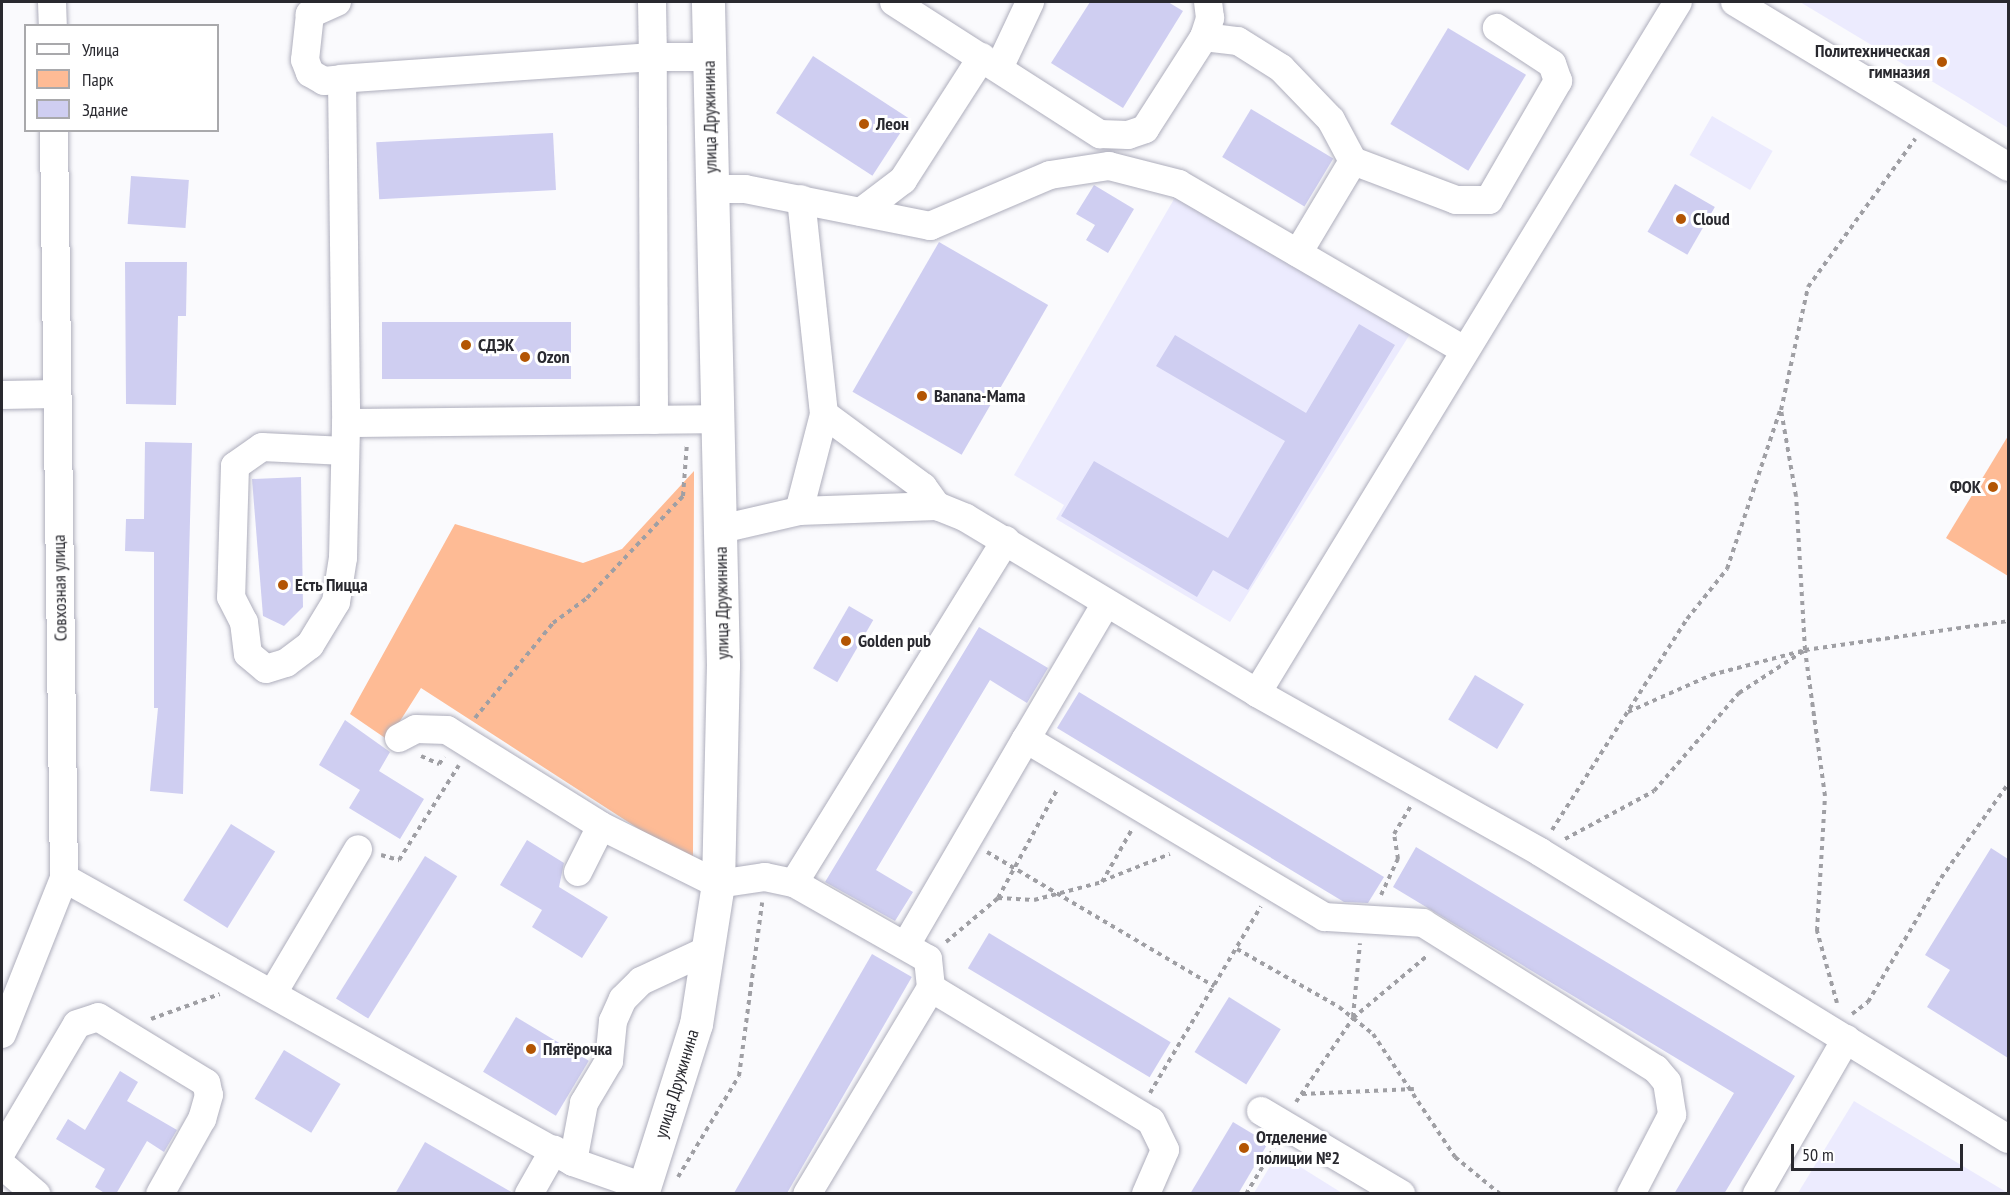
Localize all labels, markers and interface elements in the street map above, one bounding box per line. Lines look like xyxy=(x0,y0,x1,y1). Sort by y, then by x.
legend xyxy=(24,24,219,132)
text: Улица xyxy=(82,38,119,61)
place label: Политехническая гимназия xyxy=(1815,41,1930,84)
marker: Политехническая гимназия xyxy=(1935,55,1949,69)
street label: улица Дружинина xyxy=(698,60,722,174)
text: Парк xyxy=(82,68,113,91)
text: Здание xyxy=(82,98,128,121)
place label: Леон xyxy=(876,113,909,135)
marker: Леон xyxy=(857,117,871,131)
place label: Cloud xyxy=(1693,208,1730,230)
marker: Cloud xyxy=(1674,212,1688,226)
place label: СДЭК xyxy=(478,334,514,356)
marker: СДЭК xyxy=(459,338,473,352)
place label: Ozon xyxy=(537,346,570,368)
marker: Ozon xyxy=(518,350,532,364)
place label: Banana-Mama xyxy=(934,385,1025,407)
marker: Banana-Mama xyxy=(915,389,929,403)
place label: ФОК xyxy=(1950,476,1981,498)
marker: ФОК xyxy=(1986,480,2000,494)
street label: Совхозная улица xyxy=(48,534,72,642)
street label: улица Дружинина xyxy=(710,546,734,660)
place label: Есть Пицца xyxy=(295,574,368,596)
marker: Есть Пицца xyxy=(276,578,290,592)
place label: Golden pub xyxy=(858,630,931,652)
marker: Golden pub xyxy=(839,634,853,648)
street label: улица Дружинина xyxy=(650,1027,704,1141)
place label: Пятёрочка xyxy=(543,1038,612,1060)
marker: Пятёрочка xyxy=(524,1042,538,1056)
place label: Отделение полиции №2 xyxy=(1256,1127,1340,1170)
scale bar xyxy=(1794,1132,1966,1170)
marker: Отделение полиции №2 xyxy=(1237,1141,1251,1155)
text: 50 m xyxy=(1802,1143,1834,1166)

